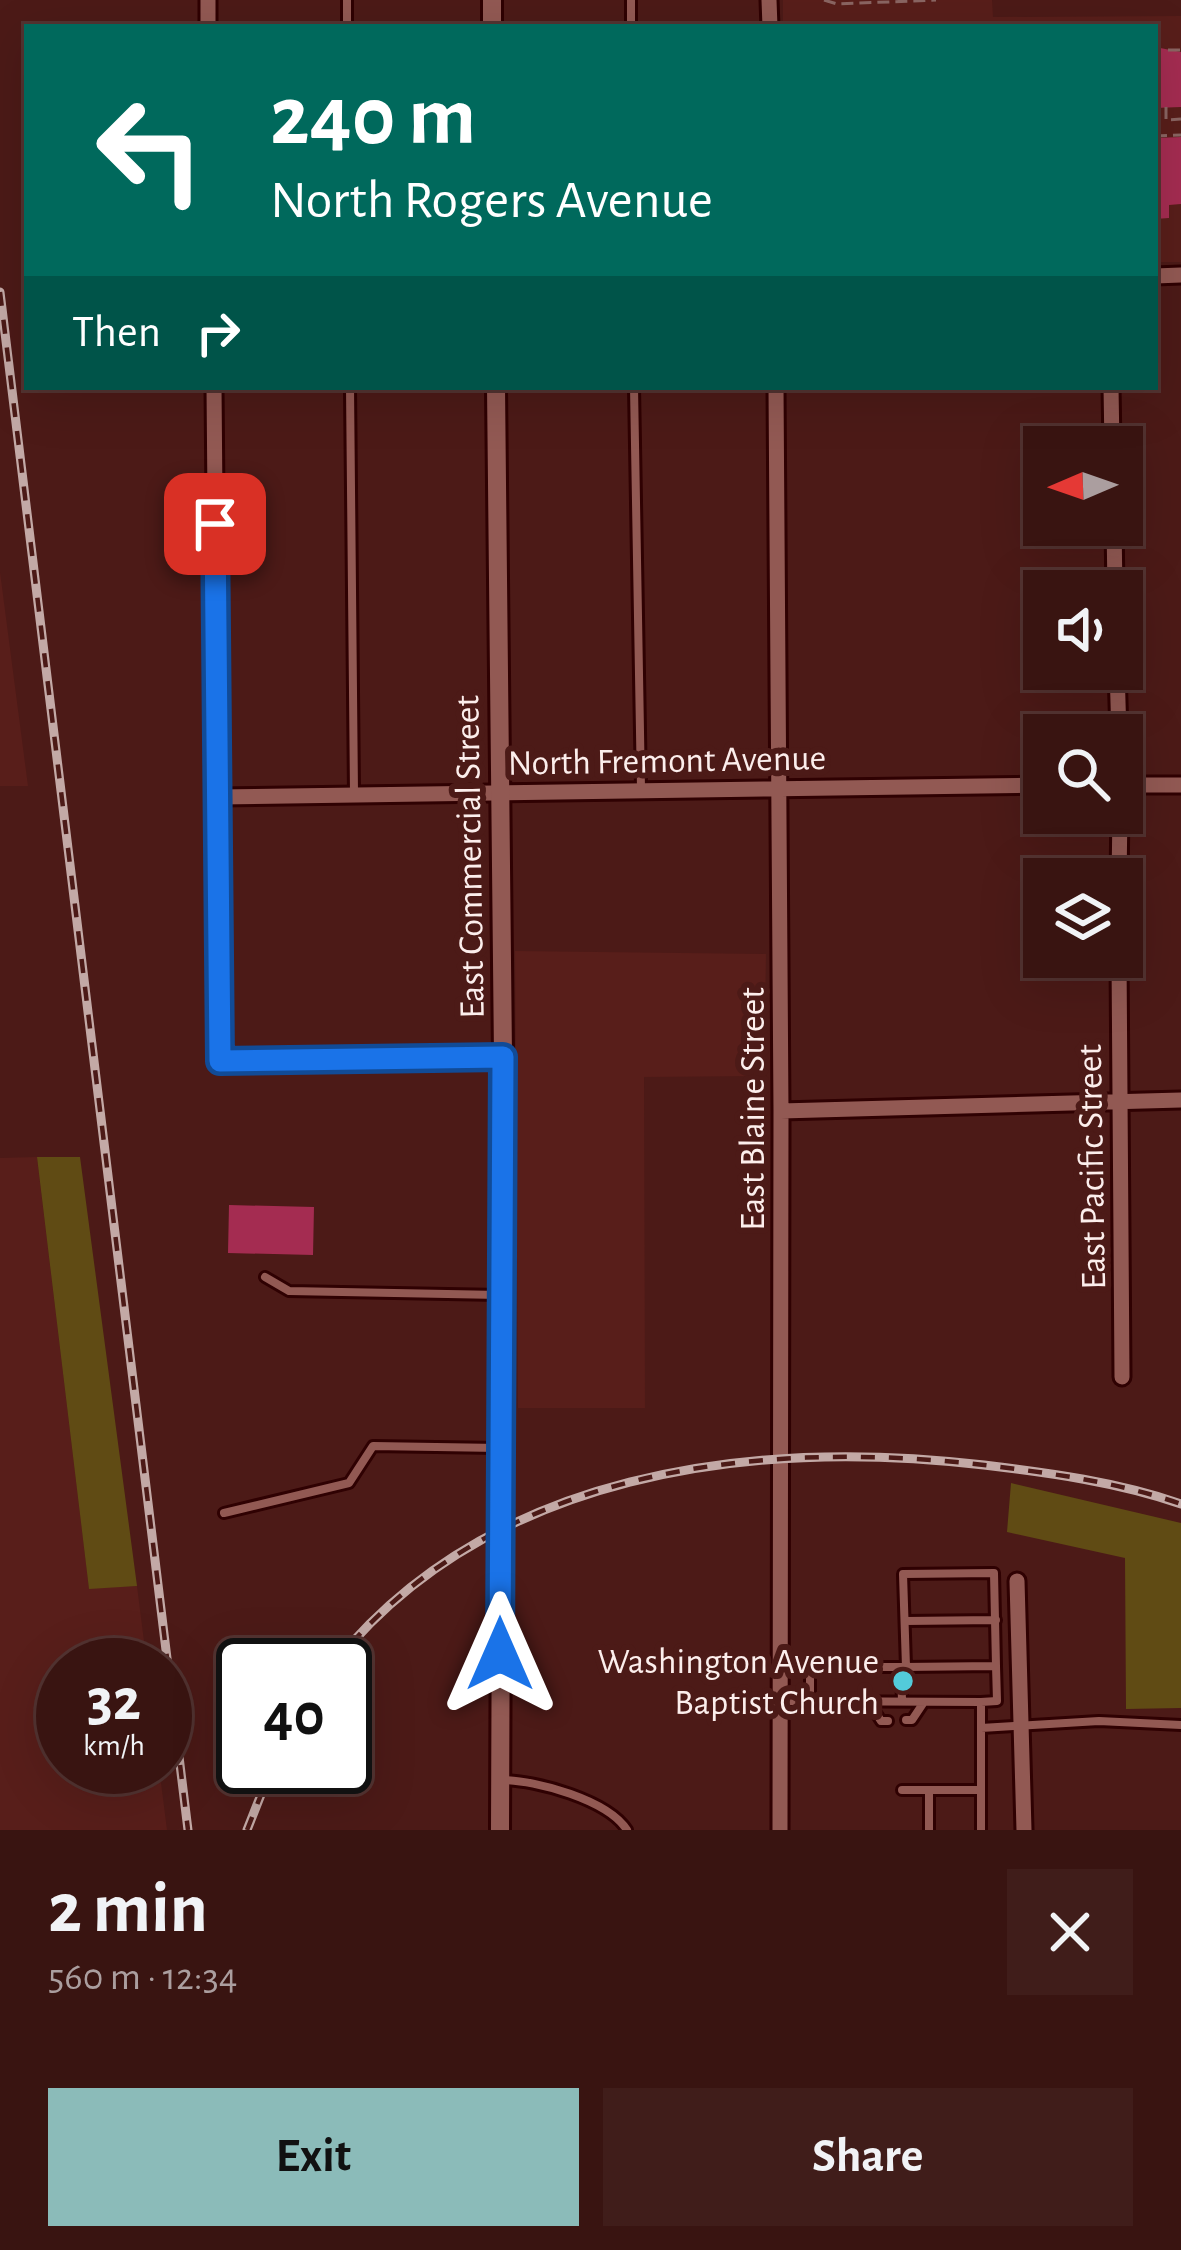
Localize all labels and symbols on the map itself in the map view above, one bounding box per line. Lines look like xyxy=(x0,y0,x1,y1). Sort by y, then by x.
north arrow xyxy=(1023,426,1143,546)
pin xyxy=(164,473,266,575)
street label: East Commercial Street xyxy=(449,694,491,1019)
street label: North Fremont Avenue xyxy=(507,740,827,782)
street label: East Blaine Street xyxy=(735,987,771,1231)
street label: East Pacific Street xyxy=(1072,1043,1112,1290)
position arrow xyxy=(437,1591,563,1717)
speed limit sign: 40 xyxy=(216,1638,372,1794)
place label: Washington Avenue Baptist Church xyxy=(598,1644,879,1721)
marker: Washington Avenue Baptist Church xyxy=(890,1668,916,1694)

